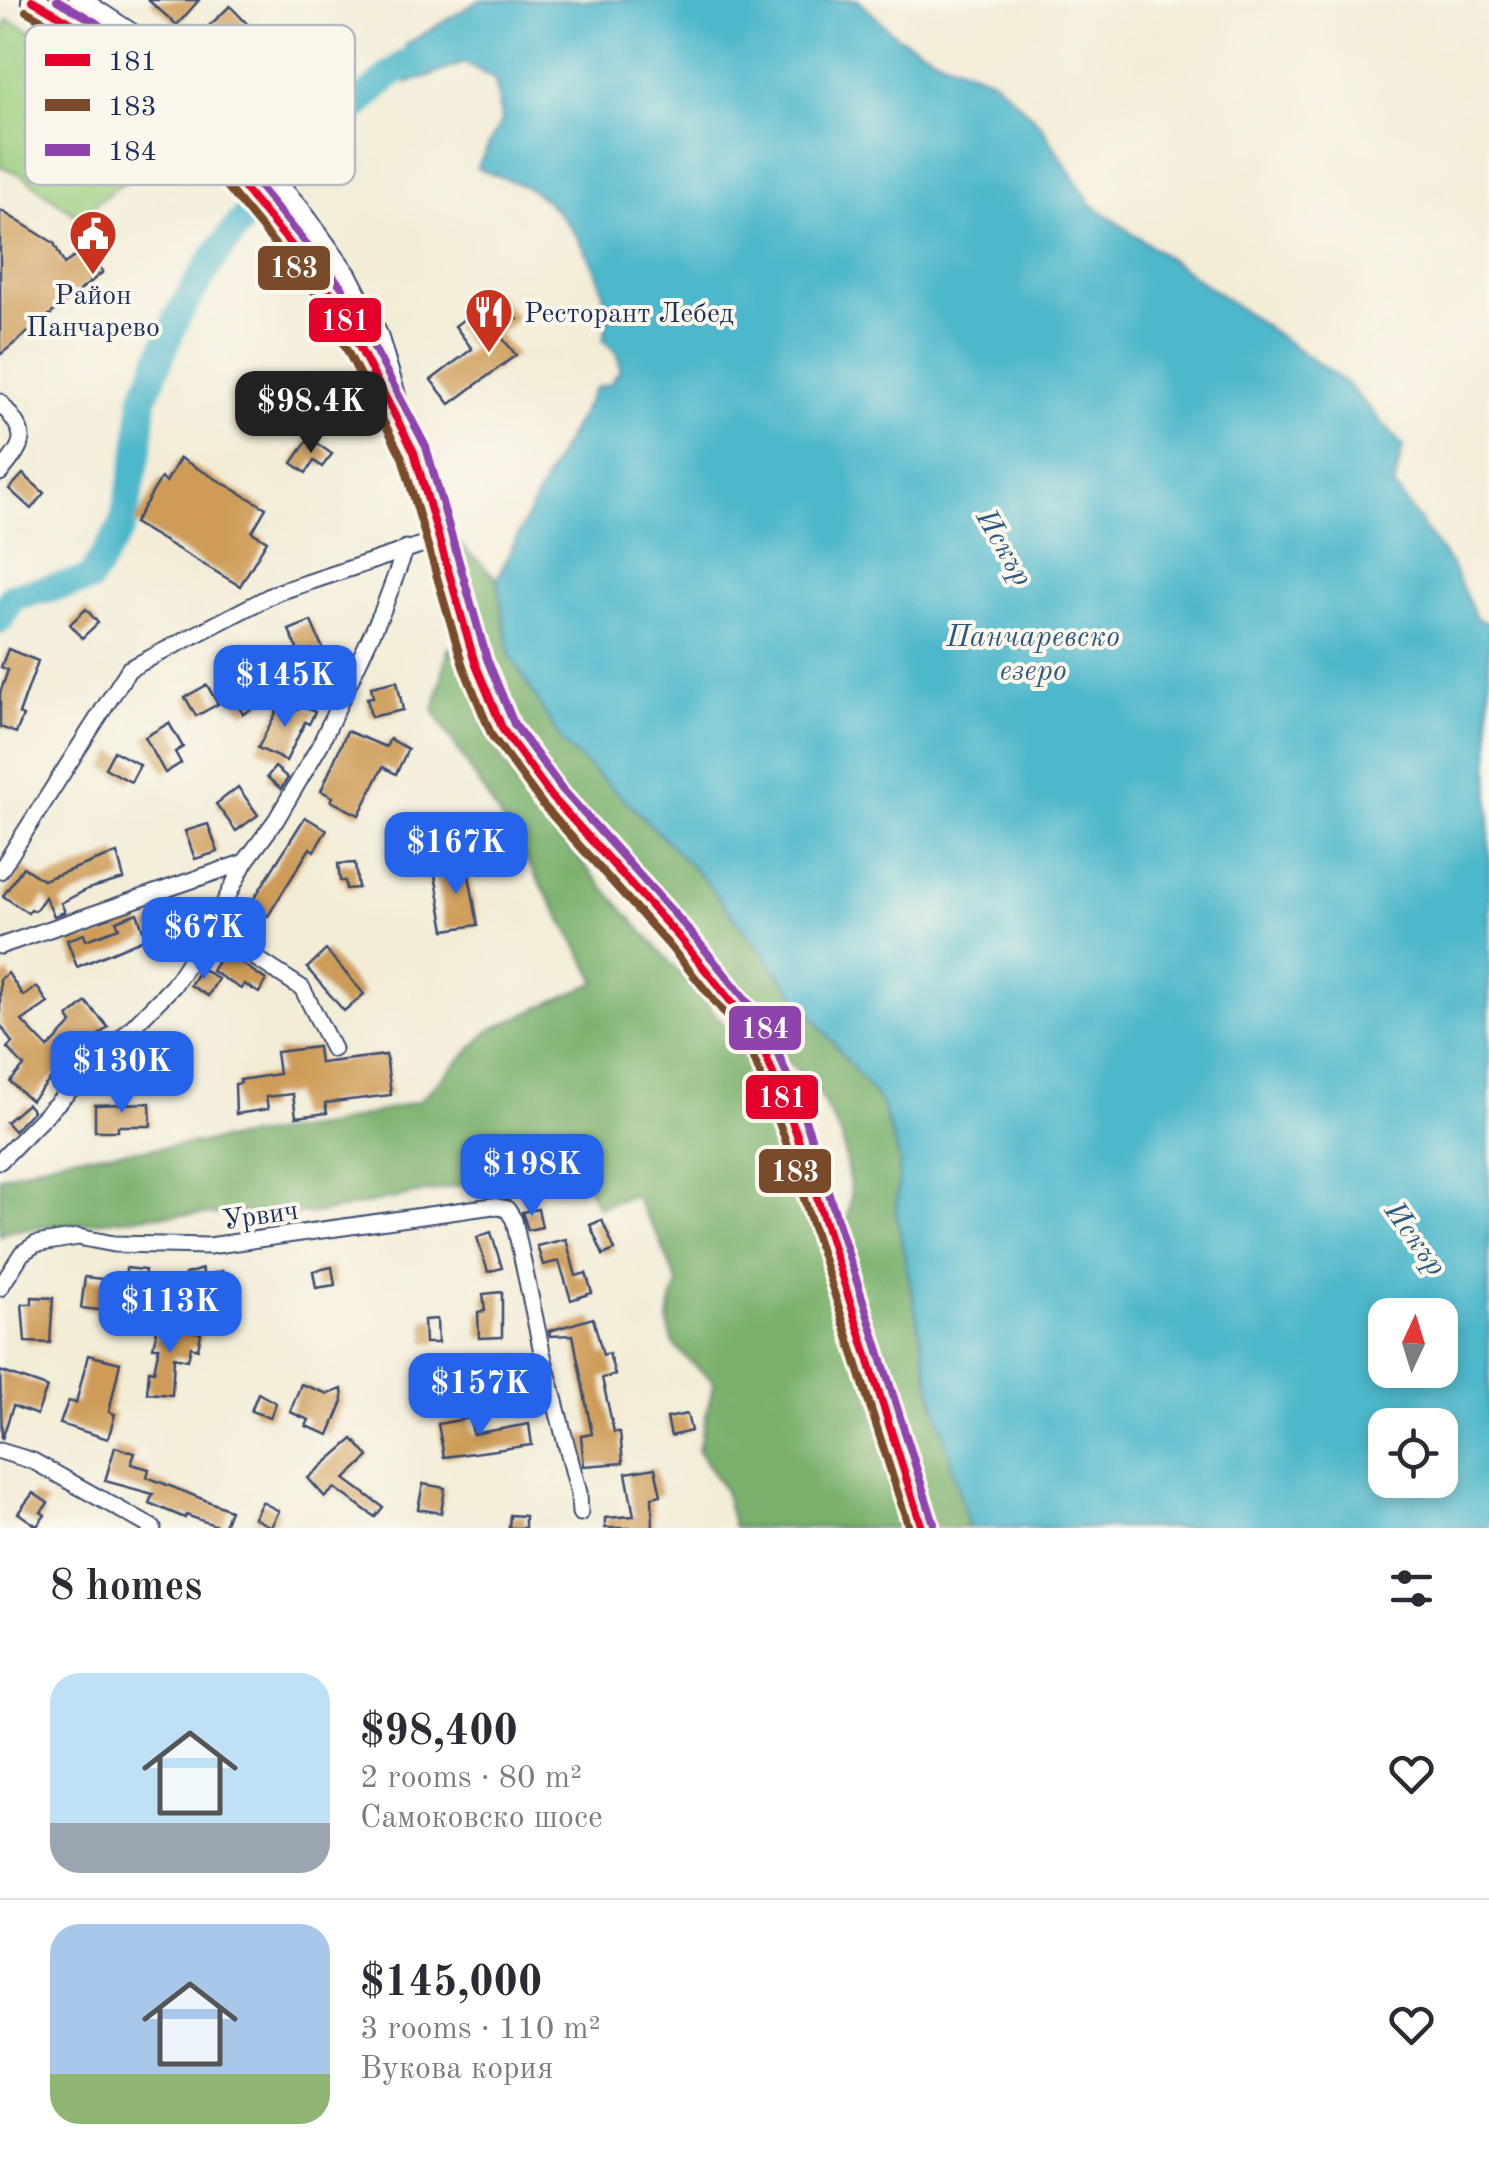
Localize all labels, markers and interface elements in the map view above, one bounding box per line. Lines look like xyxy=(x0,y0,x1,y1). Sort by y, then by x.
legend xyxy=(25,25,355,185)
text: 181 xyxy=(108,49,157,77)
text: 183 xyxy=(108,94,157,122)
text: 184 xyxy=(108,139,157,167)
public building icon: Район Панчарево xyxy=(67,208,119,276)
line badge: 183 xyxy=(256,244,332,292)
text: 183 xyxy=(270,256,318,284)
place label: Район Панчарево xyxy=(26,283,160,343)
restaurant icon: Ресторант Лебед xyxy=(463,286,515,354)
line badge: 181 xyxy=(307,296,383,344)
place label: Ресторант Лебед xyxy=(524,301,734,329)
text: 181 xyxy=(321,309,369,337)
pin: $98.4K xyxy=(230,371,392,456)
text: $98.4K xyxy=(257,387,365,419)
water label: Искър xyxy=(969,504,1037,592)
water label: Панчаревско езеро xyxy=(945,623,1120,687)
pin: $145K xyxy=(215,645,355,730)
text: $145K xyxy=(236,661,334,693)
pin: $167K xyxy=(386,812,526,897)
text: $167K xyxy=(407,828,505,860)
pin: $67K xyxy=(145,897,263,982)
text: $67K xyxy=(164,913,244,945)
line badge: 184 xyxy=(727,1004,803,1052)
text: 184 xyxy=(741,1017,789,1045)
pin: $130K xyxy=(52,1031,192,1116)
text: $130K xyxy=(73,1047,171,1079)
line badge: 181 xyxy=(744,1073,820,1121)
text: 181 xyxy=(758,1086,806,1114)
pin: $198K xyxy=(462,1134,602,1219)
line badge: 183 xyxy=(757,1147,833,1195)
text: $198K xyxy=(483,1150,581,1182)
text: 183 xyxy=(771,1160,819,1188)
water label: Искър xyxy=(1377,1196,1451,1282)
street label: Урвич xyxy=(221,1198,300,1236)
pin: $113K xyxy=(100,1271,240,1356)
text: $113K xyxy=(121,1287,219,1319)
north arrow xyxy=(1368,1298,1458,1388)
map controls xyxy=(1368,1298,1458,1498)
pin: $157K xyxy=(410,1353,550,1438)
text: $157K xyxy=(431,1369,529,1401)
button: locate xyxy=(1368,1408,1458,1498)
icon: filters xyxy=(1384,1561,1439,1616)
text: 8 homes xyxy=(50,1567,202,1609)
text: $98,400 xyxy=(360,1712,518,1754)
icon: home xyxy=(130,1713,250,1833)
icon: heart xyxy=(1384,1746,1439,1801)
text: 2 rooms · 80 m² xyxy=(360,1763,582,1795)
text: Самоковско шосе xyxy=(360,1803,603,1835)
text: $145,000 xyxy=(360,1963,542,2005)
icon: home xyxy=(130,1964,250,2084)
icon: heart xyxy=(1384,1997,1439,2052)
text: 3 rooms · 110 m² xyxy=(360,2014,601,2046)
text: Вукова кория xyxy=(360,2054,553,2086)

